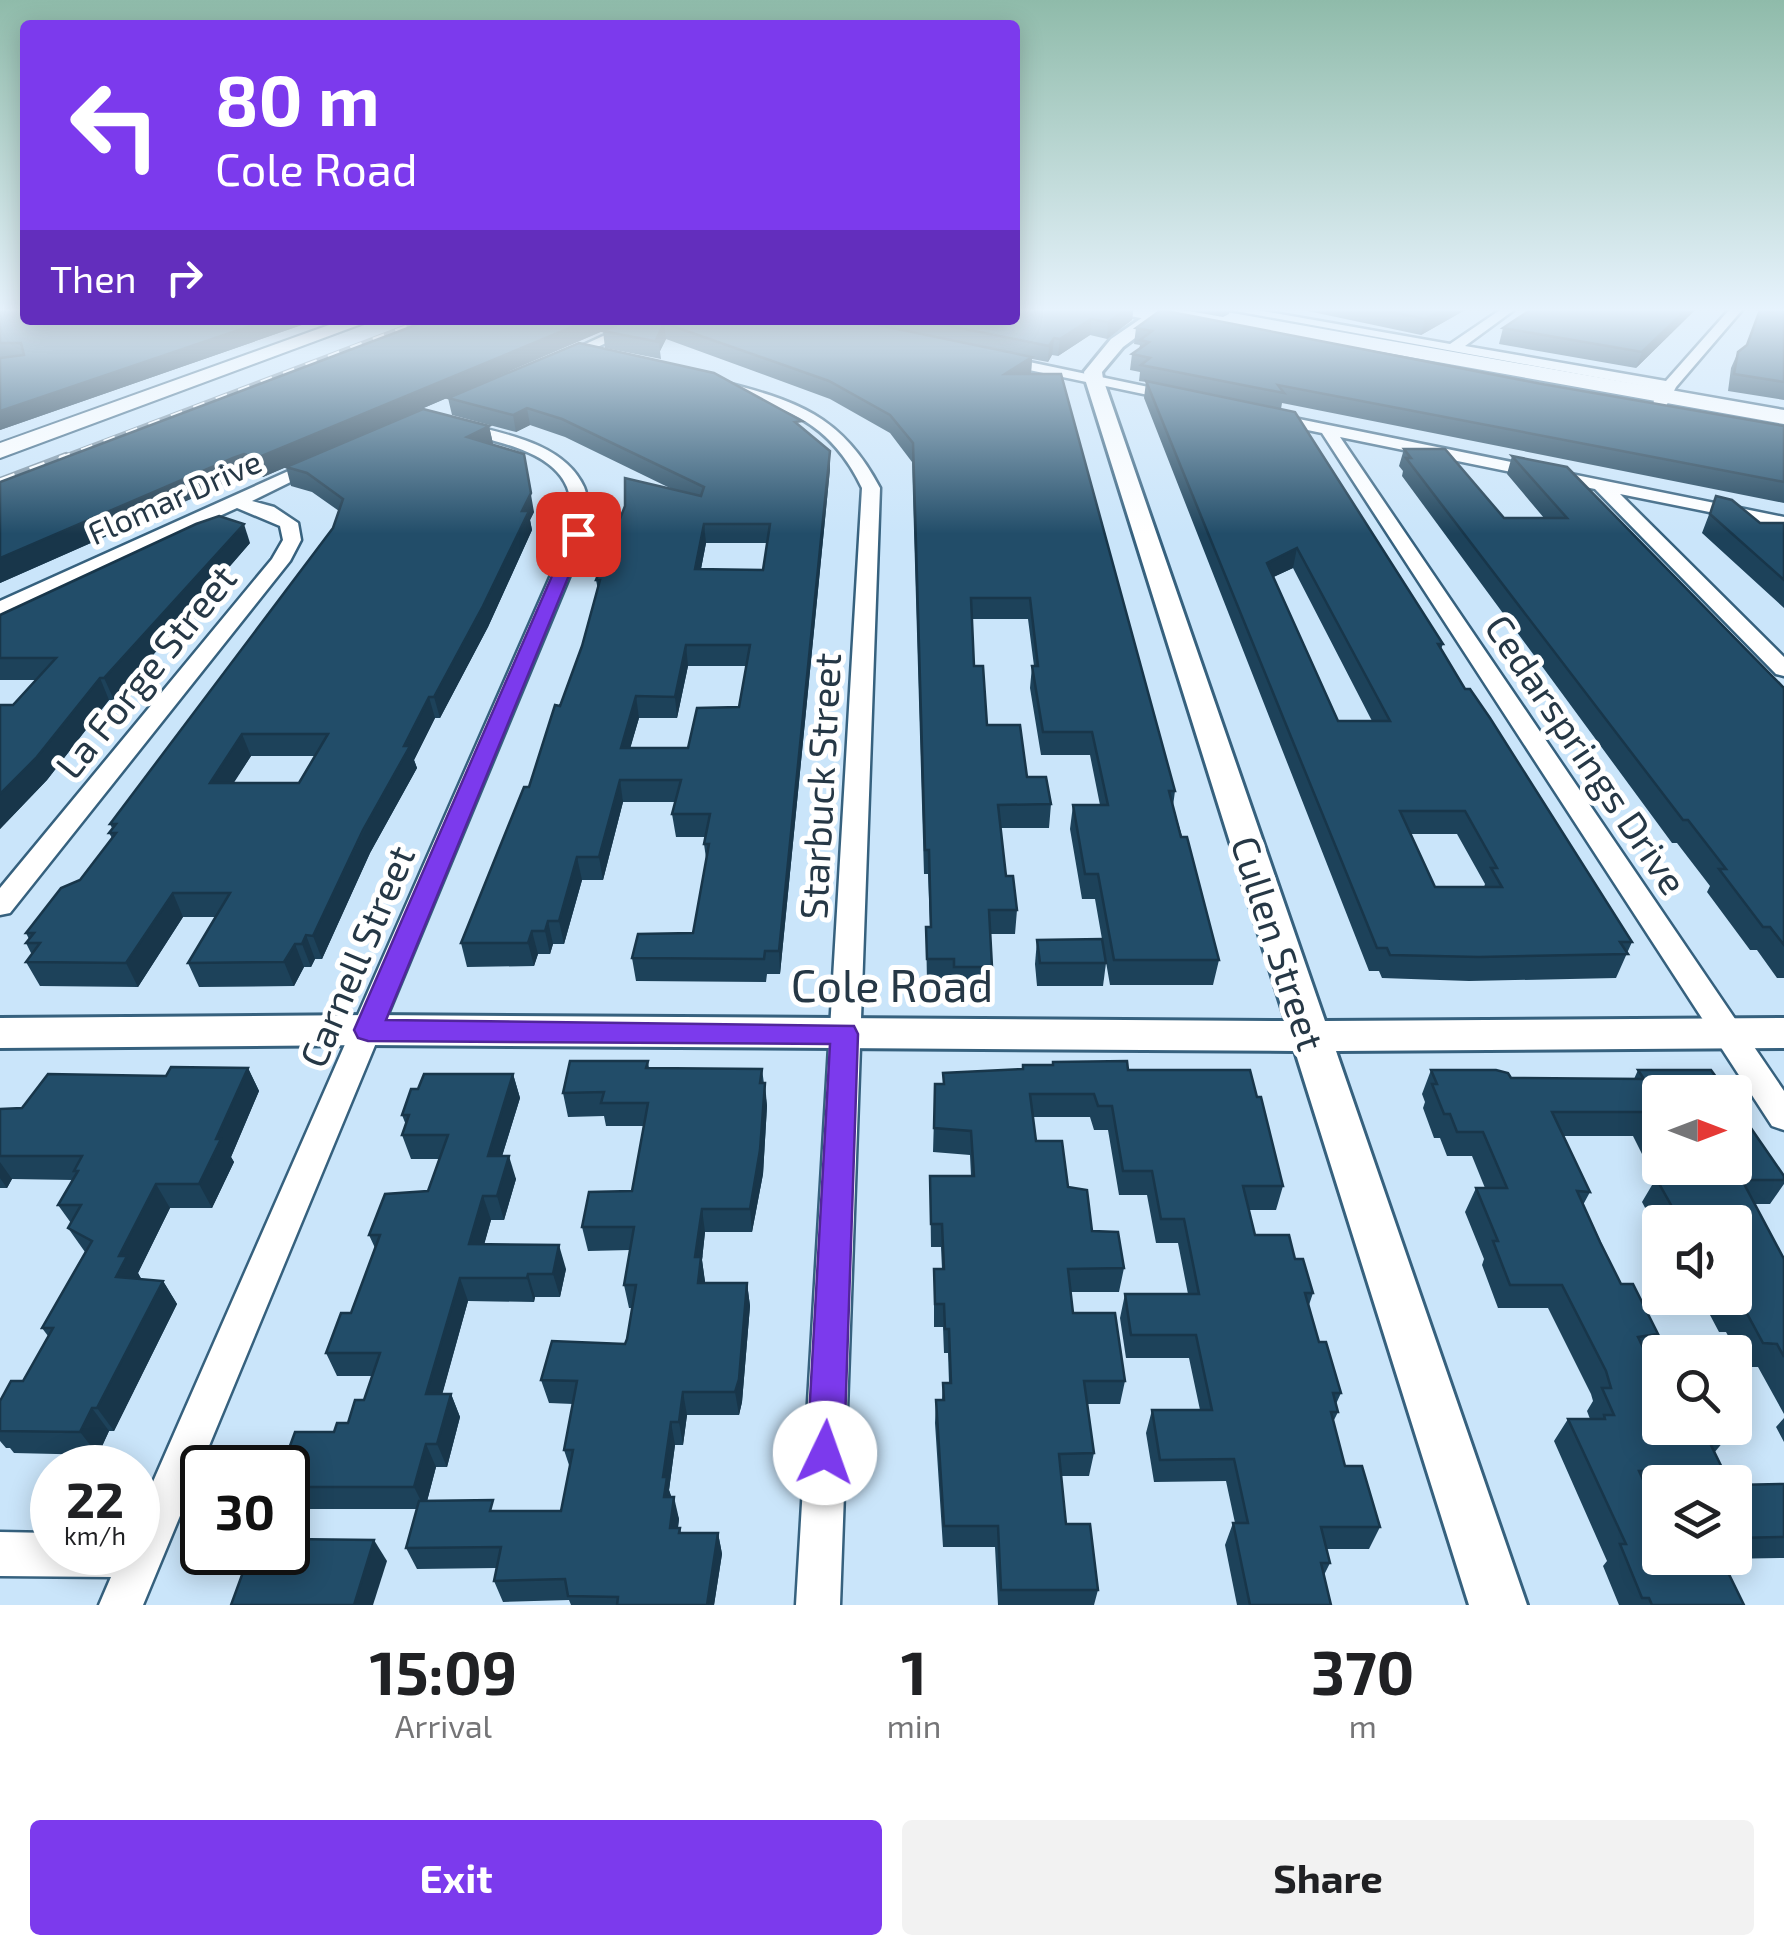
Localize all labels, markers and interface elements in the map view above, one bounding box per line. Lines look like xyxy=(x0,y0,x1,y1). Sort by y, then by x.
text: 80 m xyxy=(215,56,380,140)
icon: left xyxy=(50,60,180,190)
text: Cole Road xyxy=(215,141,417,195)
icon: right xyxy=(157,250,212,305)
text: Then xyxy=(50,255,137,301)
street label: Flomar Drive xyxy=(81,441,267,551)
pin xyxy=(536,492,621,577)
icon: arrive xyxy=(551,507,606,562)
street label: La Forge Street xyxy=(45,555,245,787)
street label: Cedarsprings Drive xyxy=(1476,605,1698,903)
street label: Starbuck Street xyxy=(789,652,849,920)
street label: Cullen Street xyxy=(1223,830,1335,1056)
street label: Carnell Street xyxy=(289,838,423,1074)
street label: Cole Road xyxy=(791,957,993,1011)
north arrow xyxy=(1642,1075,1752,1185)
map controls xyxy=(1642,1075,1752,1575)
button: sound xyxy=(1642,1205,1752,1315)
button: search xyxy=(1642,1335,1752,1445)
position arrow xyxy=(773,1401,877,1505)
speed limit sign: 30 xyxy=(180,1445,310,1575)
button: layers xyxy=(1642,1465,1752,1575)
text: 22 xyxy=(66,1468,124,1528)
text: km/h xyxy=(64,1520,126,1550)
text: 15:09 xyxy=(370,1635,517,1707)
text: 1 xyxy=(901,1635,927,1707)
text: 370 xyxy=(1311,1635,1414,1707)
text: Arrival xyxy=(395,1706,492,1744)
text: min xyxy=(887,1706,941,1744)
text: m xyxy=(1349,1706,1377,1744)
button: Exit xyxy=(30,1820,882,1935)
button: Share xyxy=(902,1820,1754,1935)

